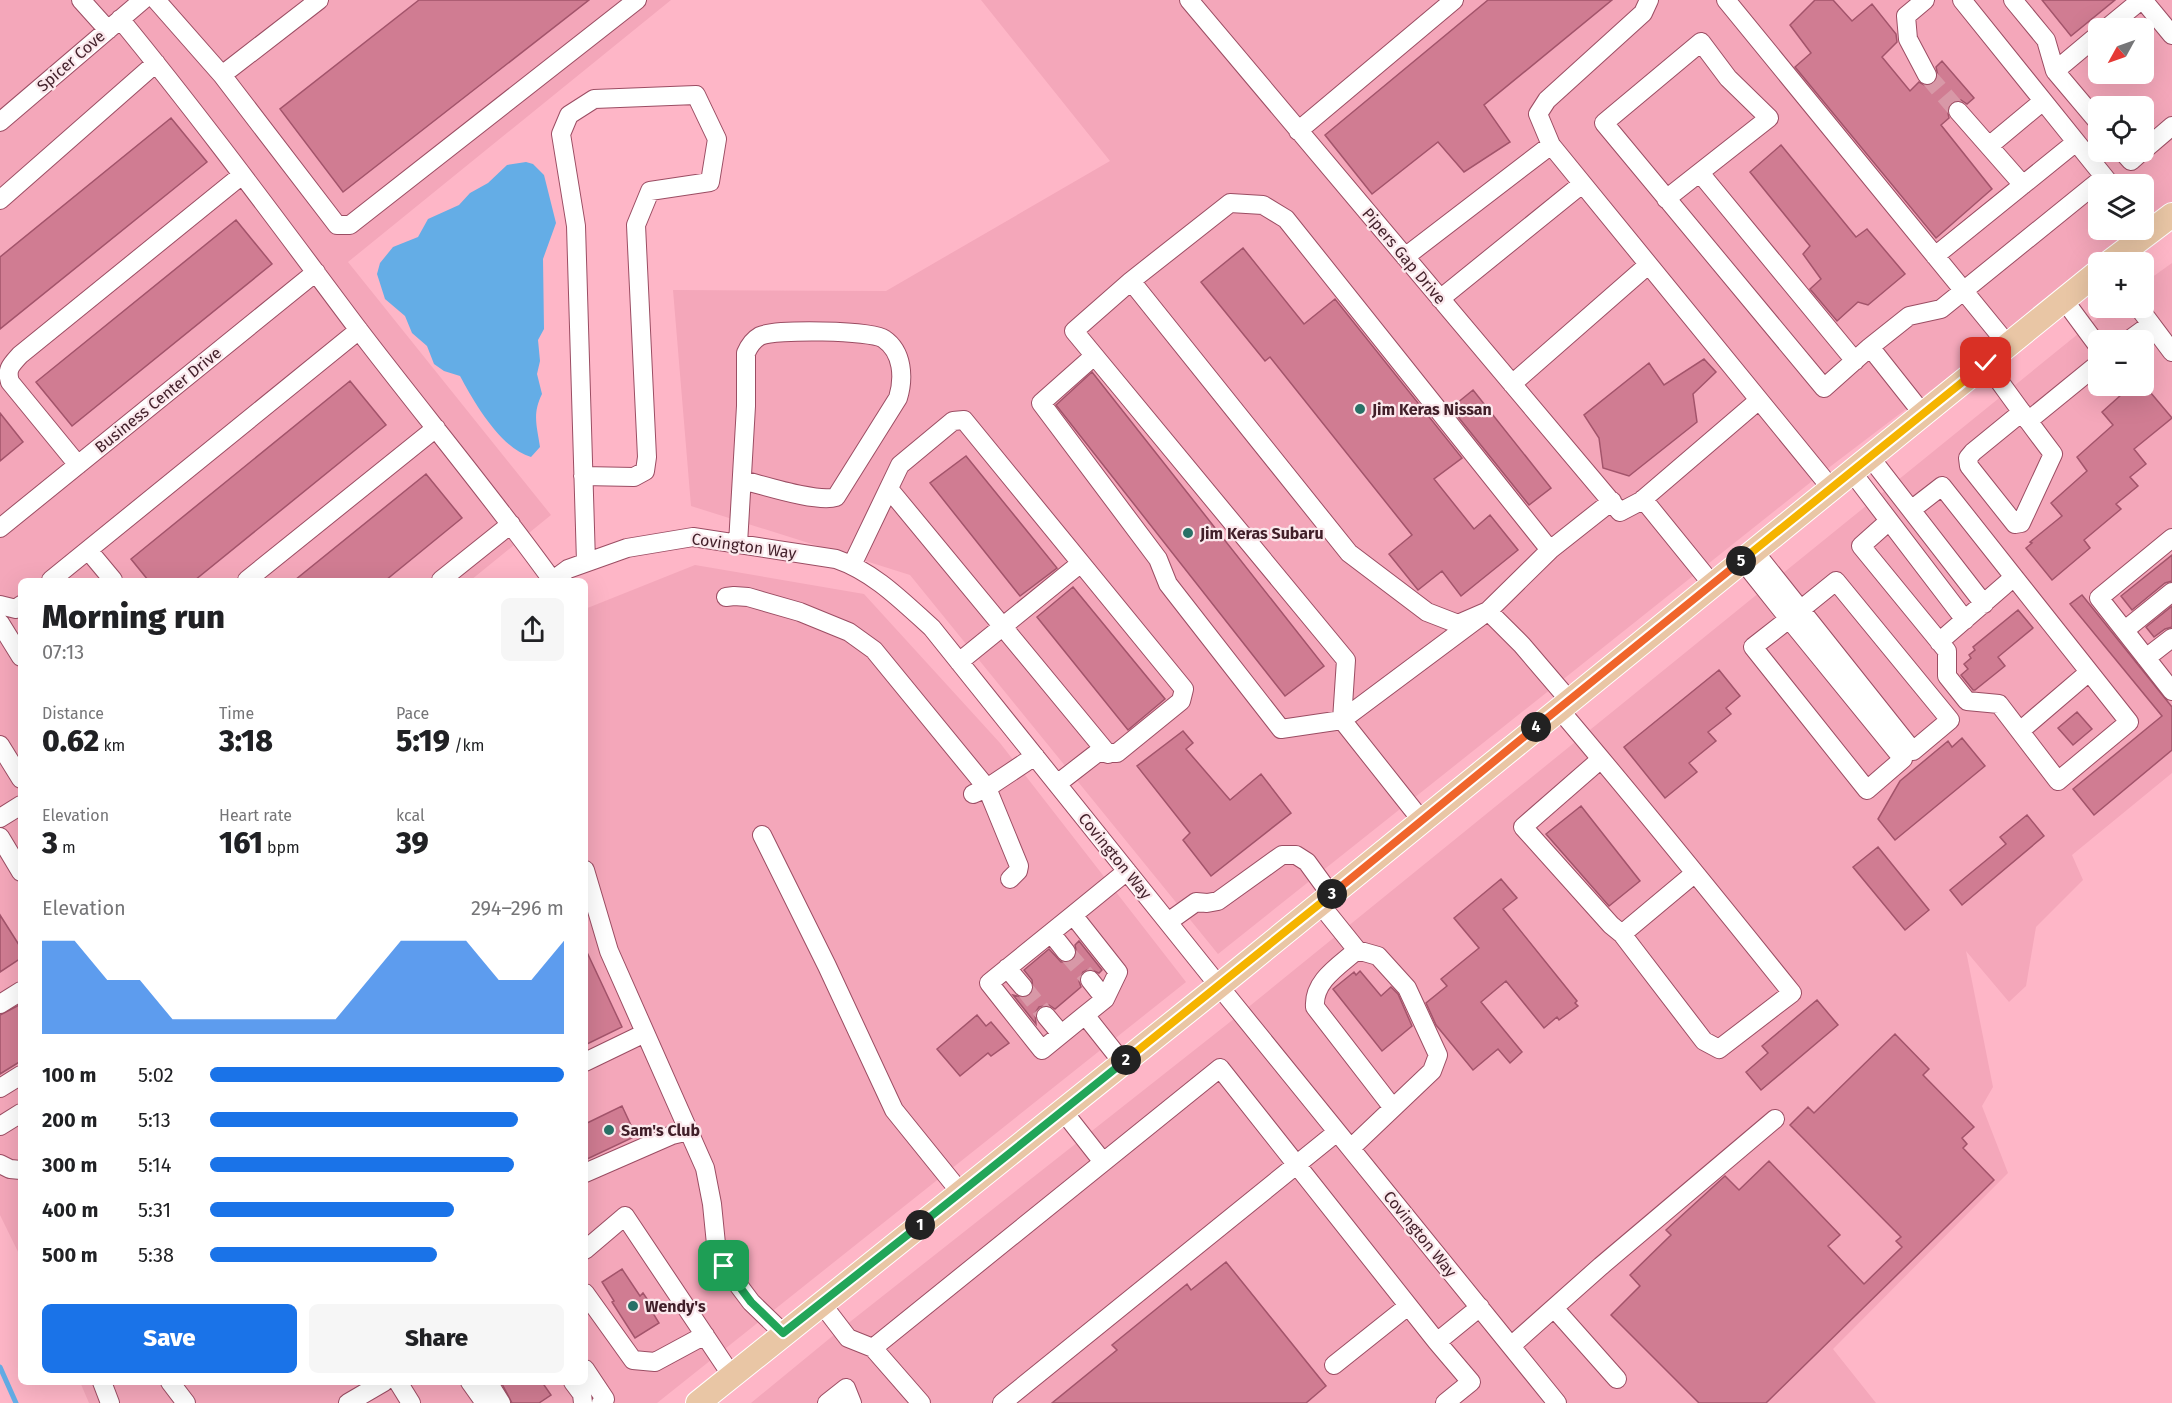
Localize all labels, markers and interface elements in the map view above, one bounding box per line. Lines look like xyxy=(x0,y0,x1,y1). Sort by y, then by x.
north arrow xyxy=(2088,18,2154,84)
map controls xyxy=(2088,18,2154,396)
street label: Spicer Cove xyxy=(33,26,109,96)
button: locate xyxy=(2088,96,2154,162)
button: layers xyxy=(2088,174,2154,240)
street label: Pipers Gap Drive xyxy=(1358,204,1450,308)
button: + xyxy=(2088,252,2154,318)
button: − xyxy=(2088,330,2154,396)
pin xyxy=(1960,337,2011,388)
street label: Business Center Drive xyxy=(91,343,225,457)
icon: check xyxy=(1969,346,2002,379)
place label: Jim Keras Nissan xyxy=(1371,400,1492,419)
marker: Jim Keras Nissan xyxy=(1353,402,1367,416)
place label: Jim Keras Subaru xyxy=(1199,524,1324,543)
marker: Jim Keras Subaru xyxy=(1181,526,1195,540)
street label: Covington Way xyxy=(690,529,798,563)
pin: 5 xyxy=(1726,546,1756,576)
text: 5 xyxy=(1737,551,1745,570)
text: Morning run xyxy=(42,597,225,637)
button: share xyxy=(501,598,564,661)
text: 07:13 xyxy=(42,640,84,664)
text: Distance xyxy=(42,704,104,723)
text: Time xyxy=(219,704,254,723)
text: Pace xyxy=(396,704,429,723)
pin: 4 xyxy=(1521,712,1551,742)
text: 4 xyxy=(1531,717,1541,736)
text: 0.62 xyxy=(42,723,99,759)
text: 3:18 xyxy=(219,723,273,759)
text: 5:19 xyxy=(396,723,450,759)
text: km xyxy=(99,736,125,755)
text: /km xyxy=(450,736,484,755)
text: Elevation xyxy=(42,806,109,825)
text: Heart rate xyxy=(219,806,292,825)
text: kcal xyxy=(396,806,425,825)
street label: Covington Way xyxy=(1074,809,1156,903)
text: 3 xyxy=(42,825,58,861)
text: 161 xyxy=(219,825,263,861)
text: 39 xyxy=(396,825,429,861)
text: m xyxy=(58,838,76,857)
text: bpm xyxy=(263,838,300,857)
pin: 3 xyxy=(1317,879,1347,909)
text: 3 xyxy=(1328,884,1336,903)
text: Elevation xyxy=(42,896,126,920)
text: 294–296 m xyxy=(471,896,564,920)
pin: 2 xyxy=(1111,1045,1141,1075)
text: 2 xyxy=(1122,1050,1130,1069)
text: 100 m xyxy=(42,1063,96,1087)
text: 5:02 xyxy=(138,1063,174,1087)
text: 200 m xyxy=(42,1108,97,1132)
text: 5:13 xyxy=(138,1108,171,1132)
place label: Sam's Club xyxy=(621,1121,700,1140)
marker: Sam's Club xyxy=(602,1123,616,1137)
text: 300 m xyxy=(42,1153,97,1177)
text: 5:14 xyxy=(138,1153,171,1177)
street label: Covington Way xyxy=(1379,1187,1461,1281)
text: 400 m xyxy=(42,1198,98,1222)
text: 5:31 xyxy=(138,1198,171,1222)
pin: 1 xyxy=(905,1210,935,1240)
text: 1 xyxy=(916,1215,924,1234)
pin xyxy=(698,1240,749,1291)
text: 500 m xyxy=(42,1243,98,1267)
text: 5:38 xyxy=(138,1243,174,1267)
icon: arrive xyxy=(707,1249,740,1282)
place label: Wendy's xyxy=(645,1297,706,1316)
marker: Wendy's xyxy=(626,1299,640,1313)
button: Save xyxy=(42,1304,297,1373)
button: Share xyxy=(309,1304,564,1373)

